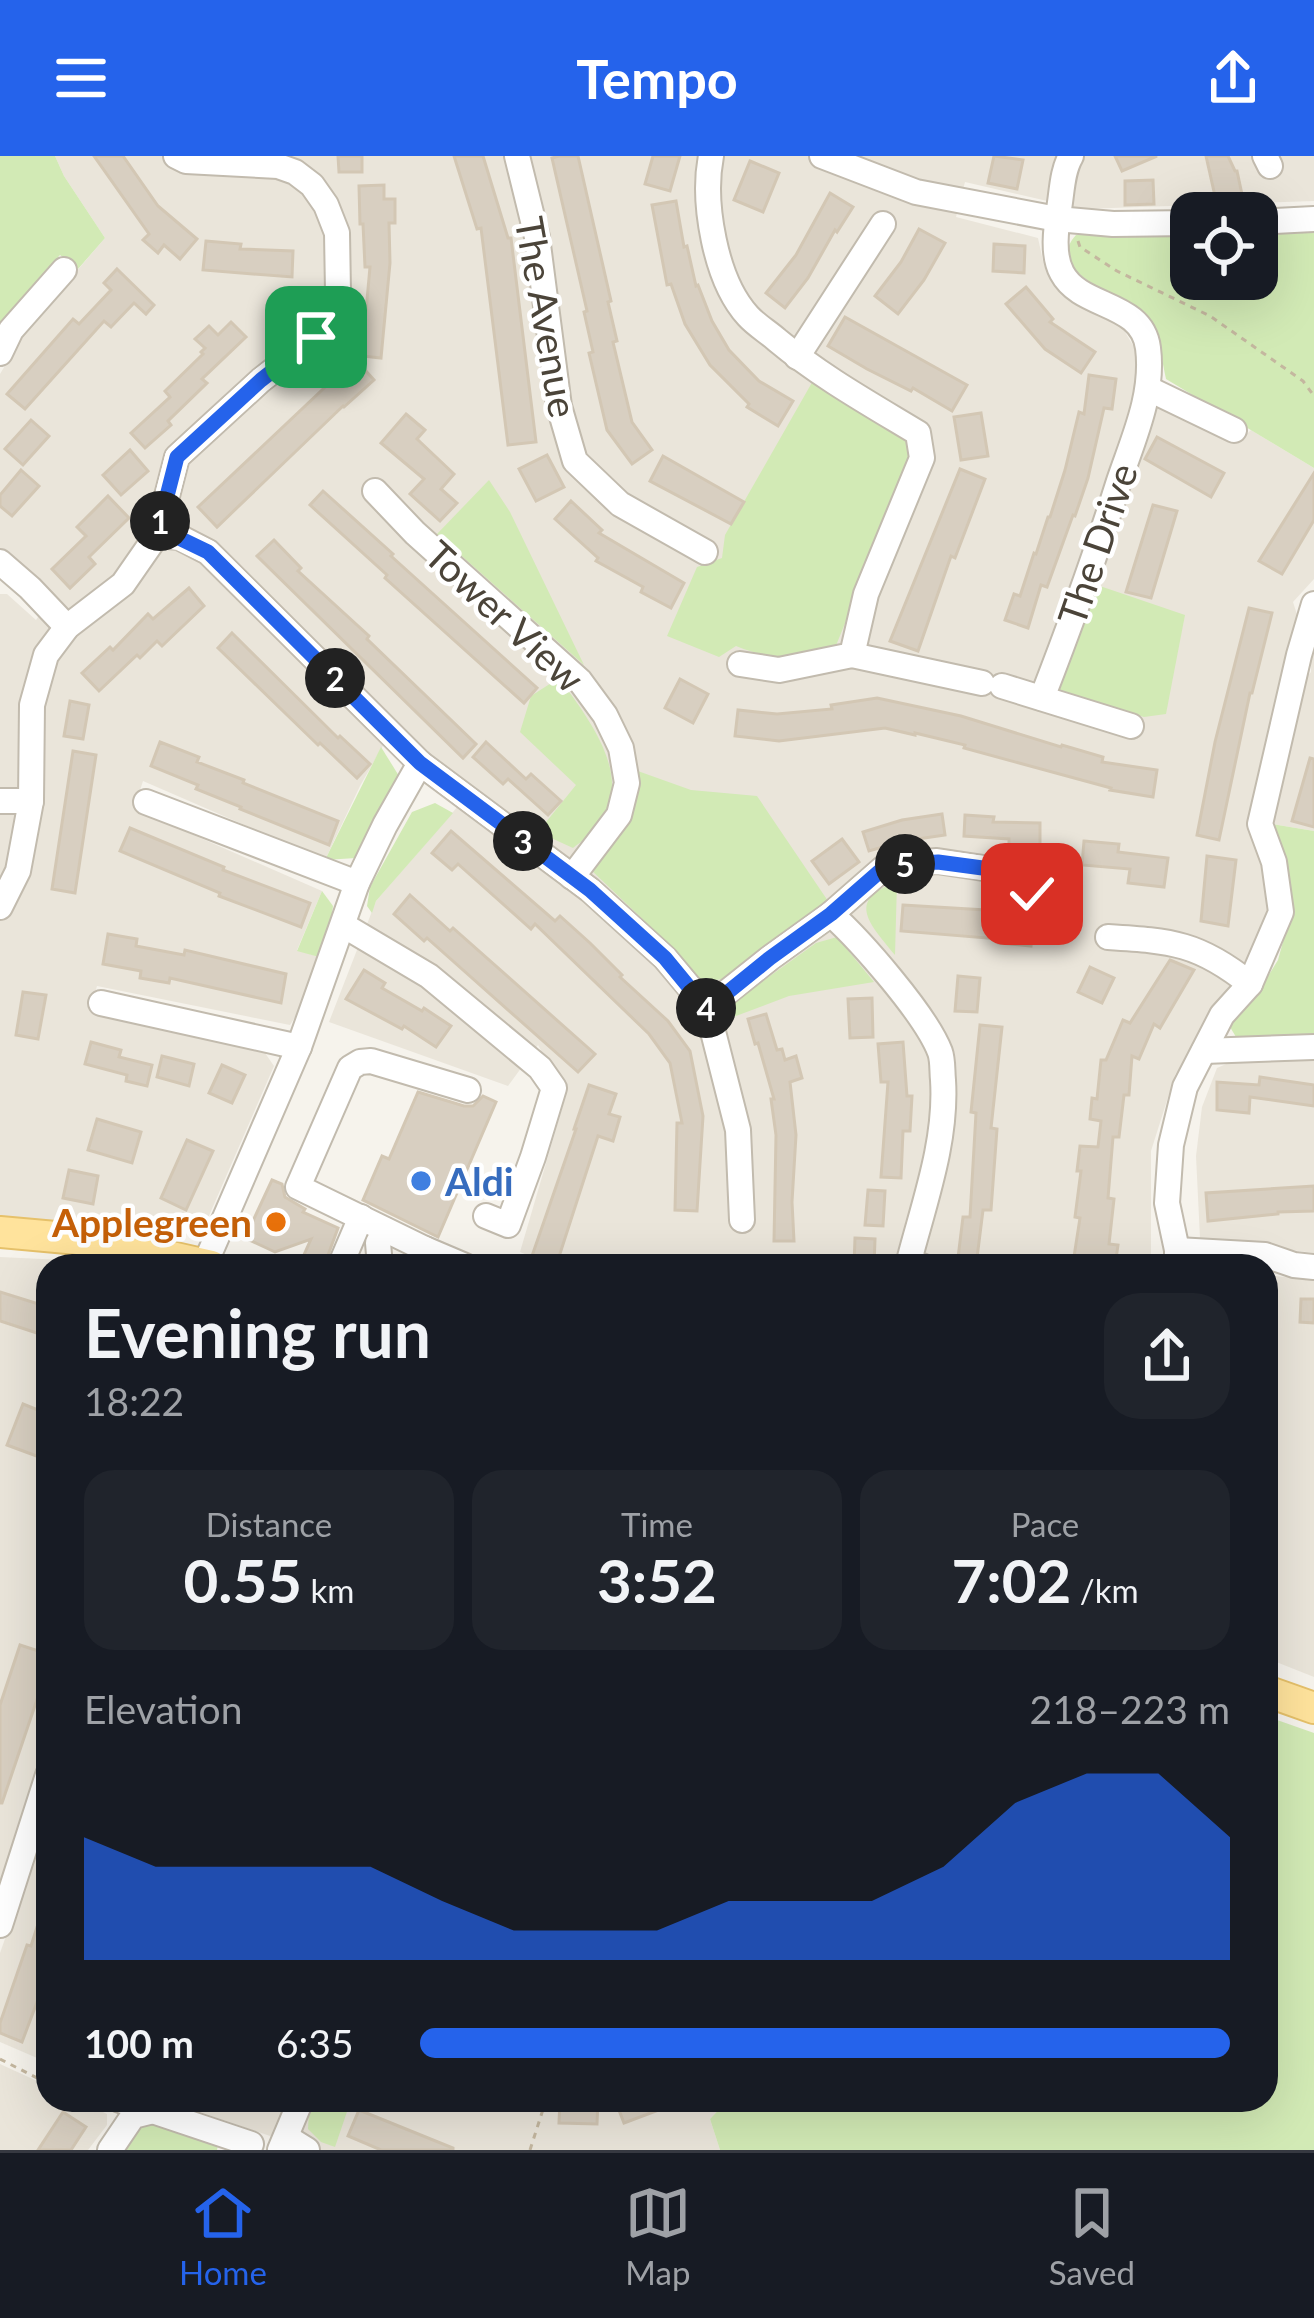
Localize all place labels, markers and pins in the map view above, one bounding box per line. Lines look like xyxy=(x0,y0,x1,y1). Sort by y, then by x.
pin xyxy=(265,286,367,388)
pin: 1 xyxy=(130,491,190,551)
pin: 2 xyxy=(305,648,365,708)
pin: 3 xyxy=(493,811,553,871)
pin: 5 xyxy=(875,834,935,894)
pin xyxy=(981,843,1083,945)
pin: 4 xyxy=(676,978,736,1038)
place label: Aldi xyxy=(444,1158,514,1204)
marker: Aldi xyxy=(408,1168,434,1194)
place label: Applegreen xyxy=(51,1199,252,1245)
marker: Applegreen xyxy=(263,1209,289,1235)

